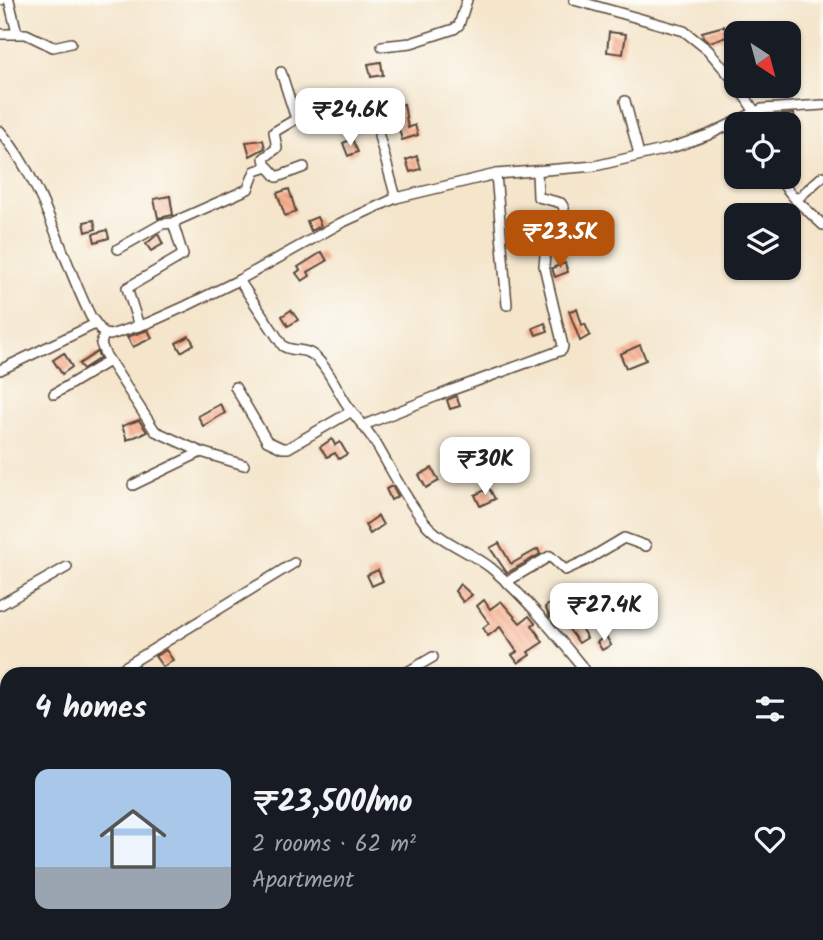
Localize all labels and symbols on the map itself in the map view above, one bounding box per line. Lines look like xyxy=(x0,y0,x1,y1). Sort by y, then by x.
north arrow xyxy=(724,21,802,98)
pin: ₹24.6K xyxy=(293,88,407,148)
pin: ₹23.5K xyxy=(503,210,617,270)
pin: ₹30K xyxy=(444,438,526,497)
pin: ₹27.4K xyxy=(547,584,661,643)

